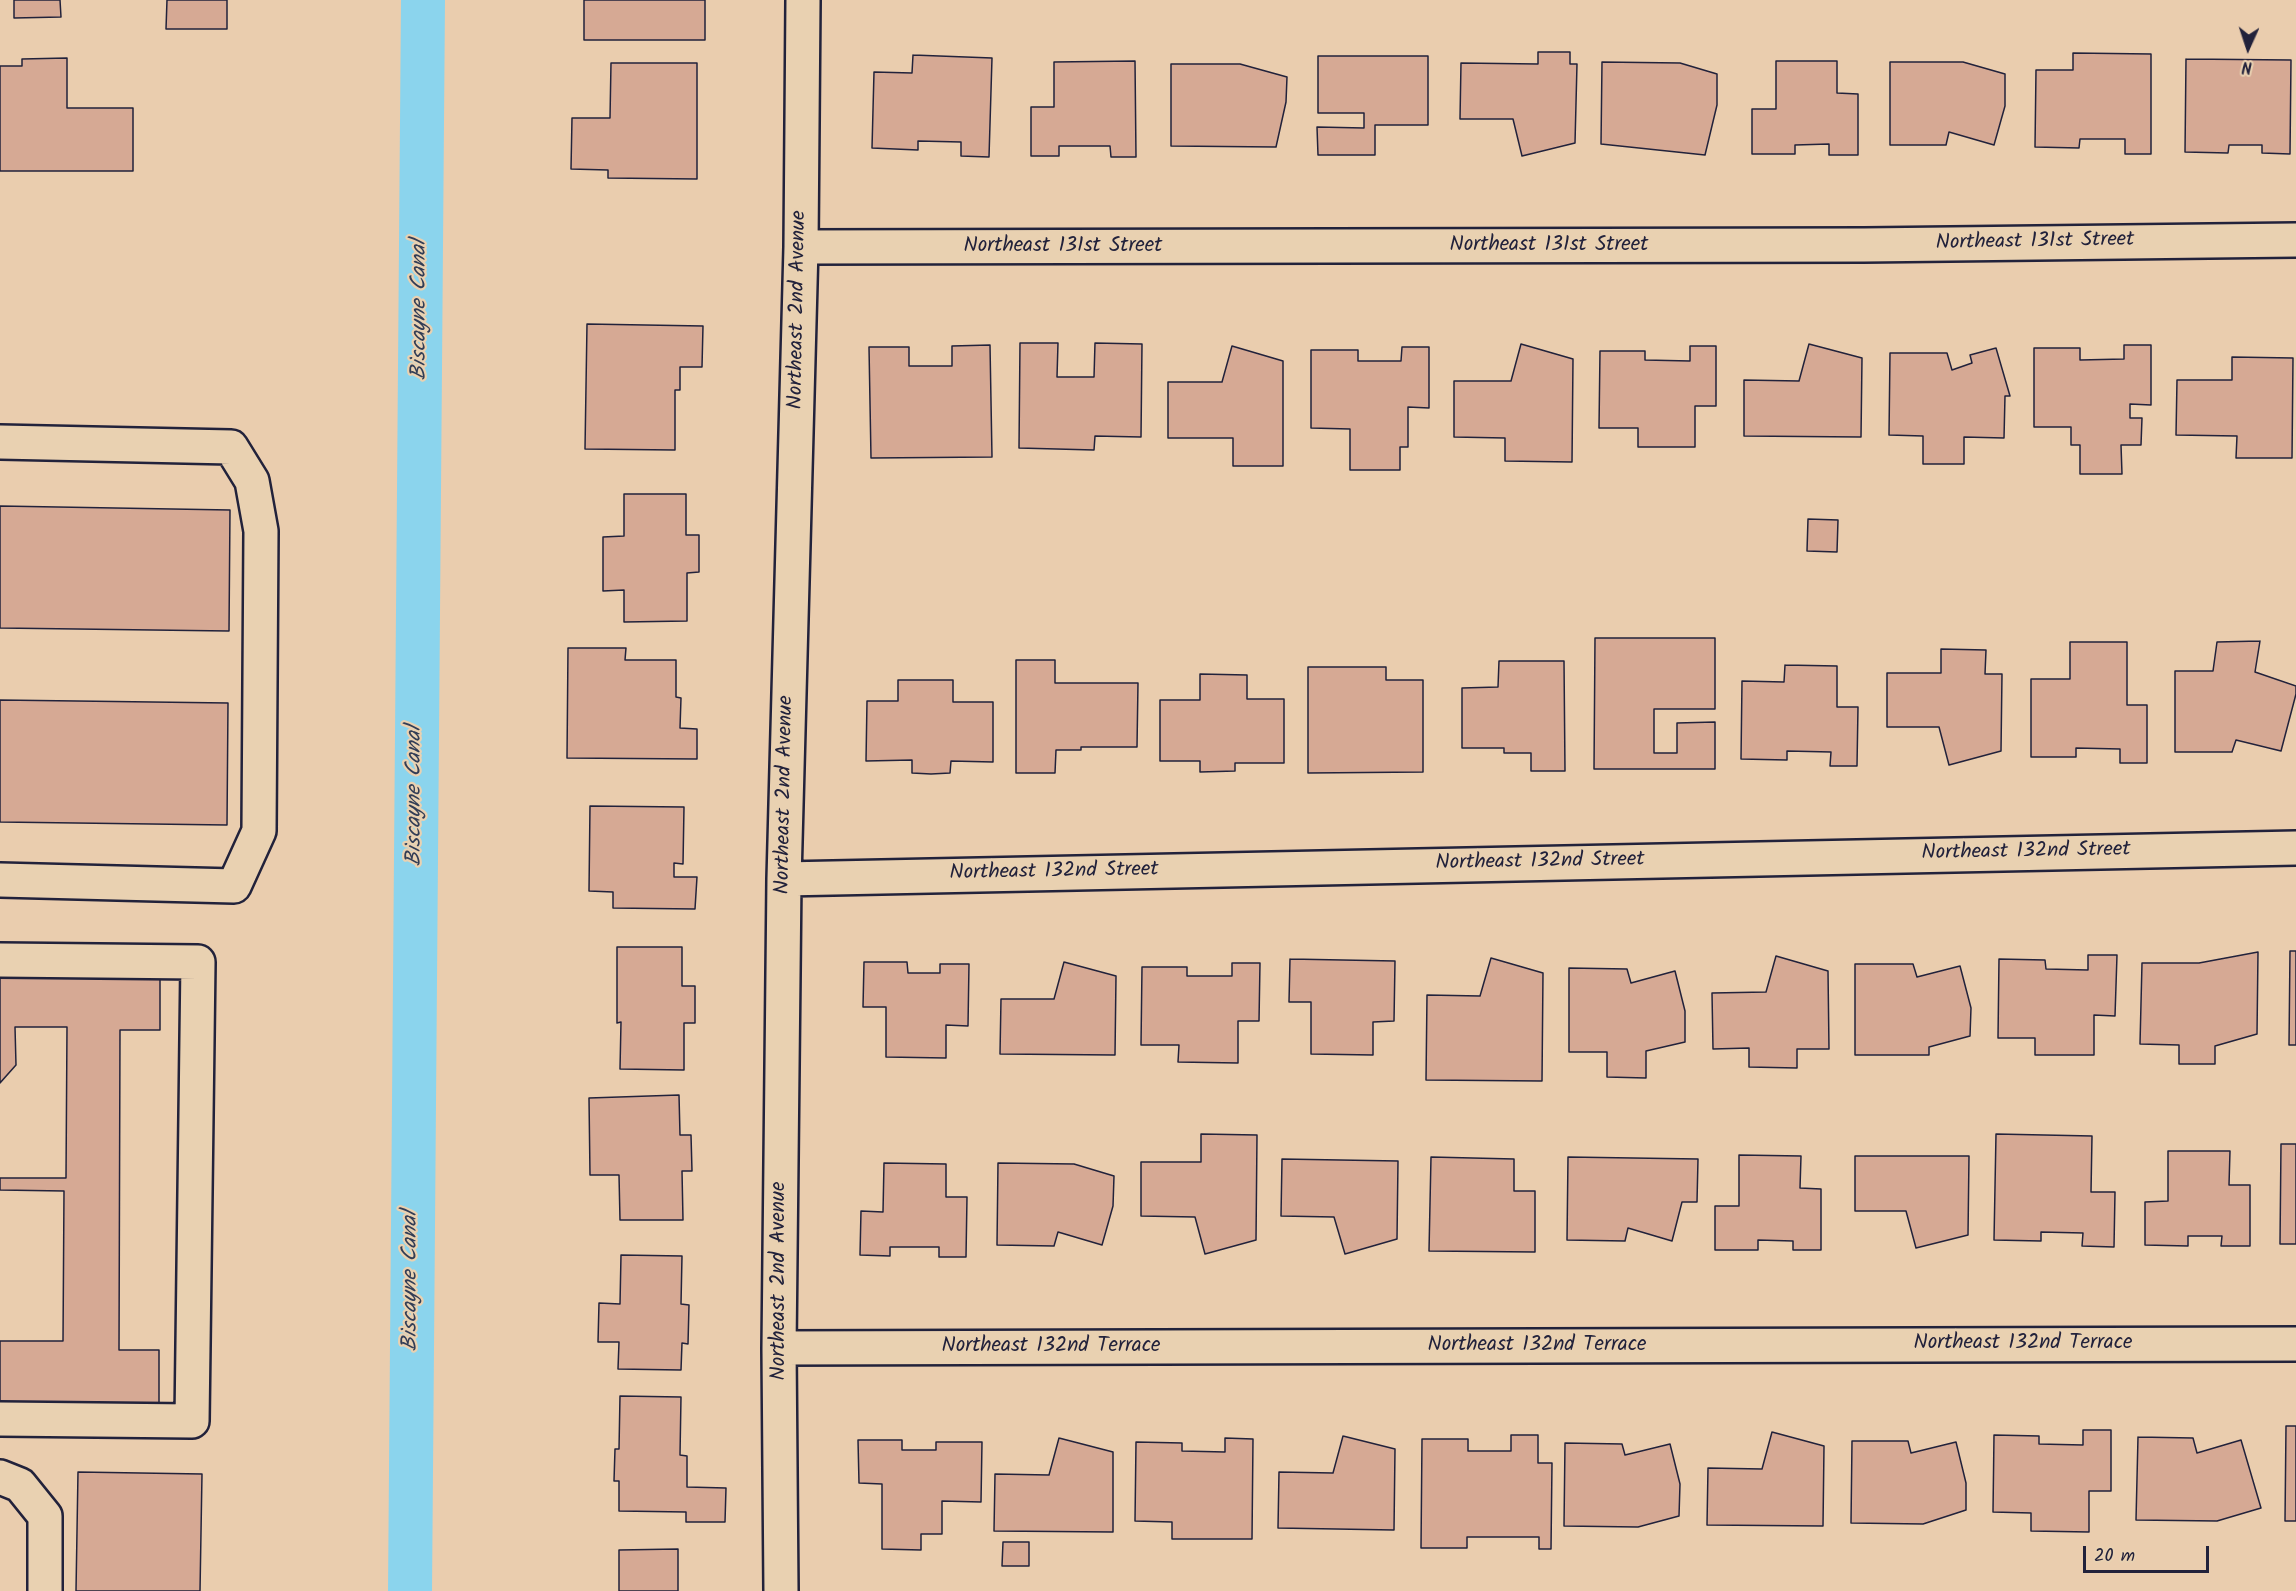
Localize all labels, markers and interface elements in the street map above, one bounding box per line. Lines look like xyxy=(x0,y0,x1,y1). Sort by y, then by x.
north arrow xyxy=(2218,18,2278,78)
text: N xyxy=(2241,54,2253,79)
street label: Northeast 2nd Avenue xyxy=(785,210,813,410)
street label: Northeast 131st Street xyxy=(1935,229,2135,257)
street label: Northeast 131st Street xyxy=(1450,233,1648,259)
street label: Northeast 131st Street xyxy=(964,234,1162,260)
water label: Biscayne Canal xyxy=(408,240,434,380)
street label: Northeast 2nd Avenue xyxy=(772,695,800,895)
water label: Biscayne Canal xyxy=(403,726,429,866)
street label: Northeast 132nd Street xyxy=(1921,839,2131,867)
street label: Northeast 132nd Street xyxy=(1435,849,1645,877)
street label: Northeast 132nd Street xyxy=(949,859,1159,887)
street label: Northeast 2nd Avenue xyxy=(767,1182,793,1380)
water label: Biscayne Canal xyxy=(399,1211,425,1351)
street label: Northeast 132nd Terrace xyxy=(1914,1331,2132,1357)
street label: Northeast 132nd Terrace xyxy=(1428,1333,1646,1359)
street label: Northeast 132nd Terrace xyxy=(942,1334,1160,1360)
scale bar xyxy=(2086,1534,2212,1572)
text: 20 m xyxy=(2094,1542,2135,1571)

